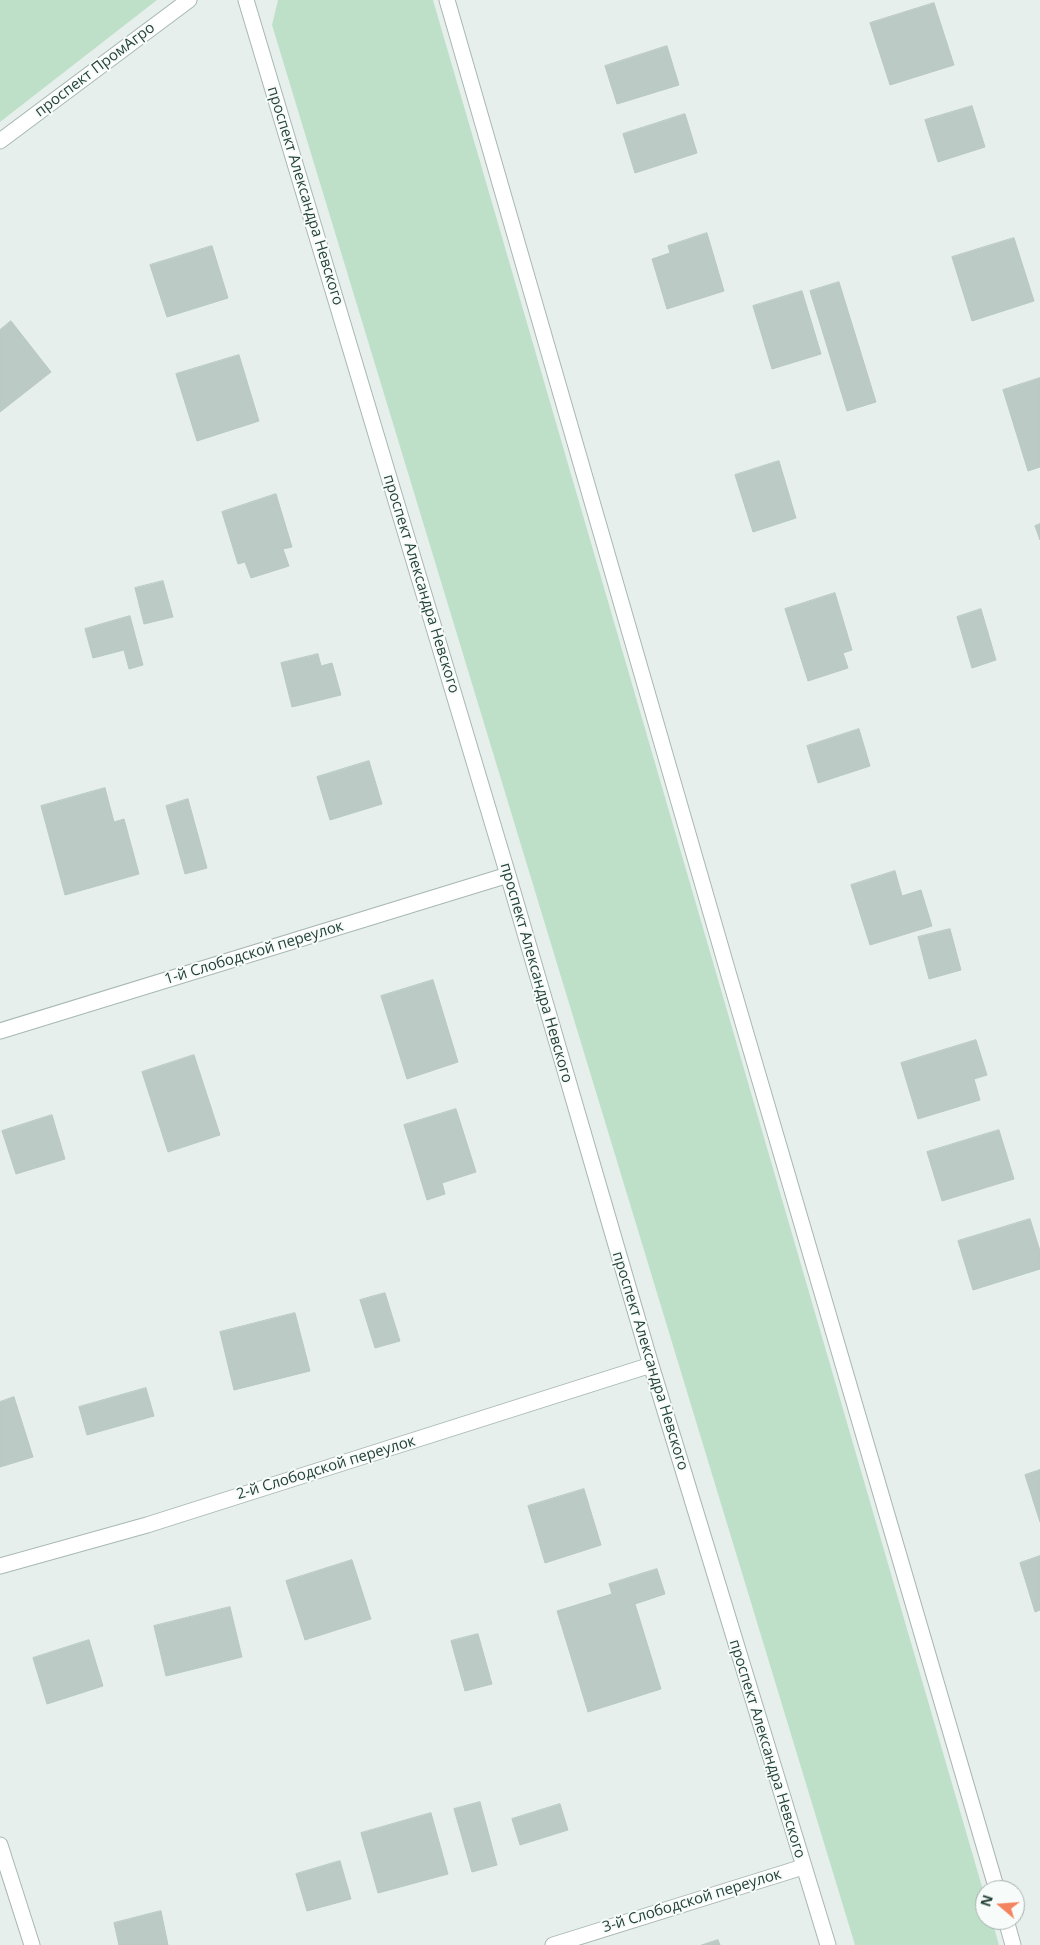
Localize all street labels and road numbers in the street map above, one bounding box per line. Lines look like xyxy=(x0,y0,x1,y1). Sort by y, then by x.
street label: проспект ПромАгро xyxy=(32,19,158,121)
street label: проспект Александра Невского xyxy=(263,84,347,308)
street label: проспект Александра Невского xyxy=(379,472,463,696)
street label: проспект Александра Невского xyxy=(496,861,576,1085)
street label: 1-й Слободской переулок xyxy=(162,917,346,989)
street label: проспект Александра Невского xyxy=(608,1249,692,1473)
street label: 2-й Слободской переулок xyxy=(234,1432,418,1504)
street label: проспект Александра Невского xyxy=(725,1637,809,1861)
street label: 3-й Слободской переулок xyxy=(600,1865,784,1937)

